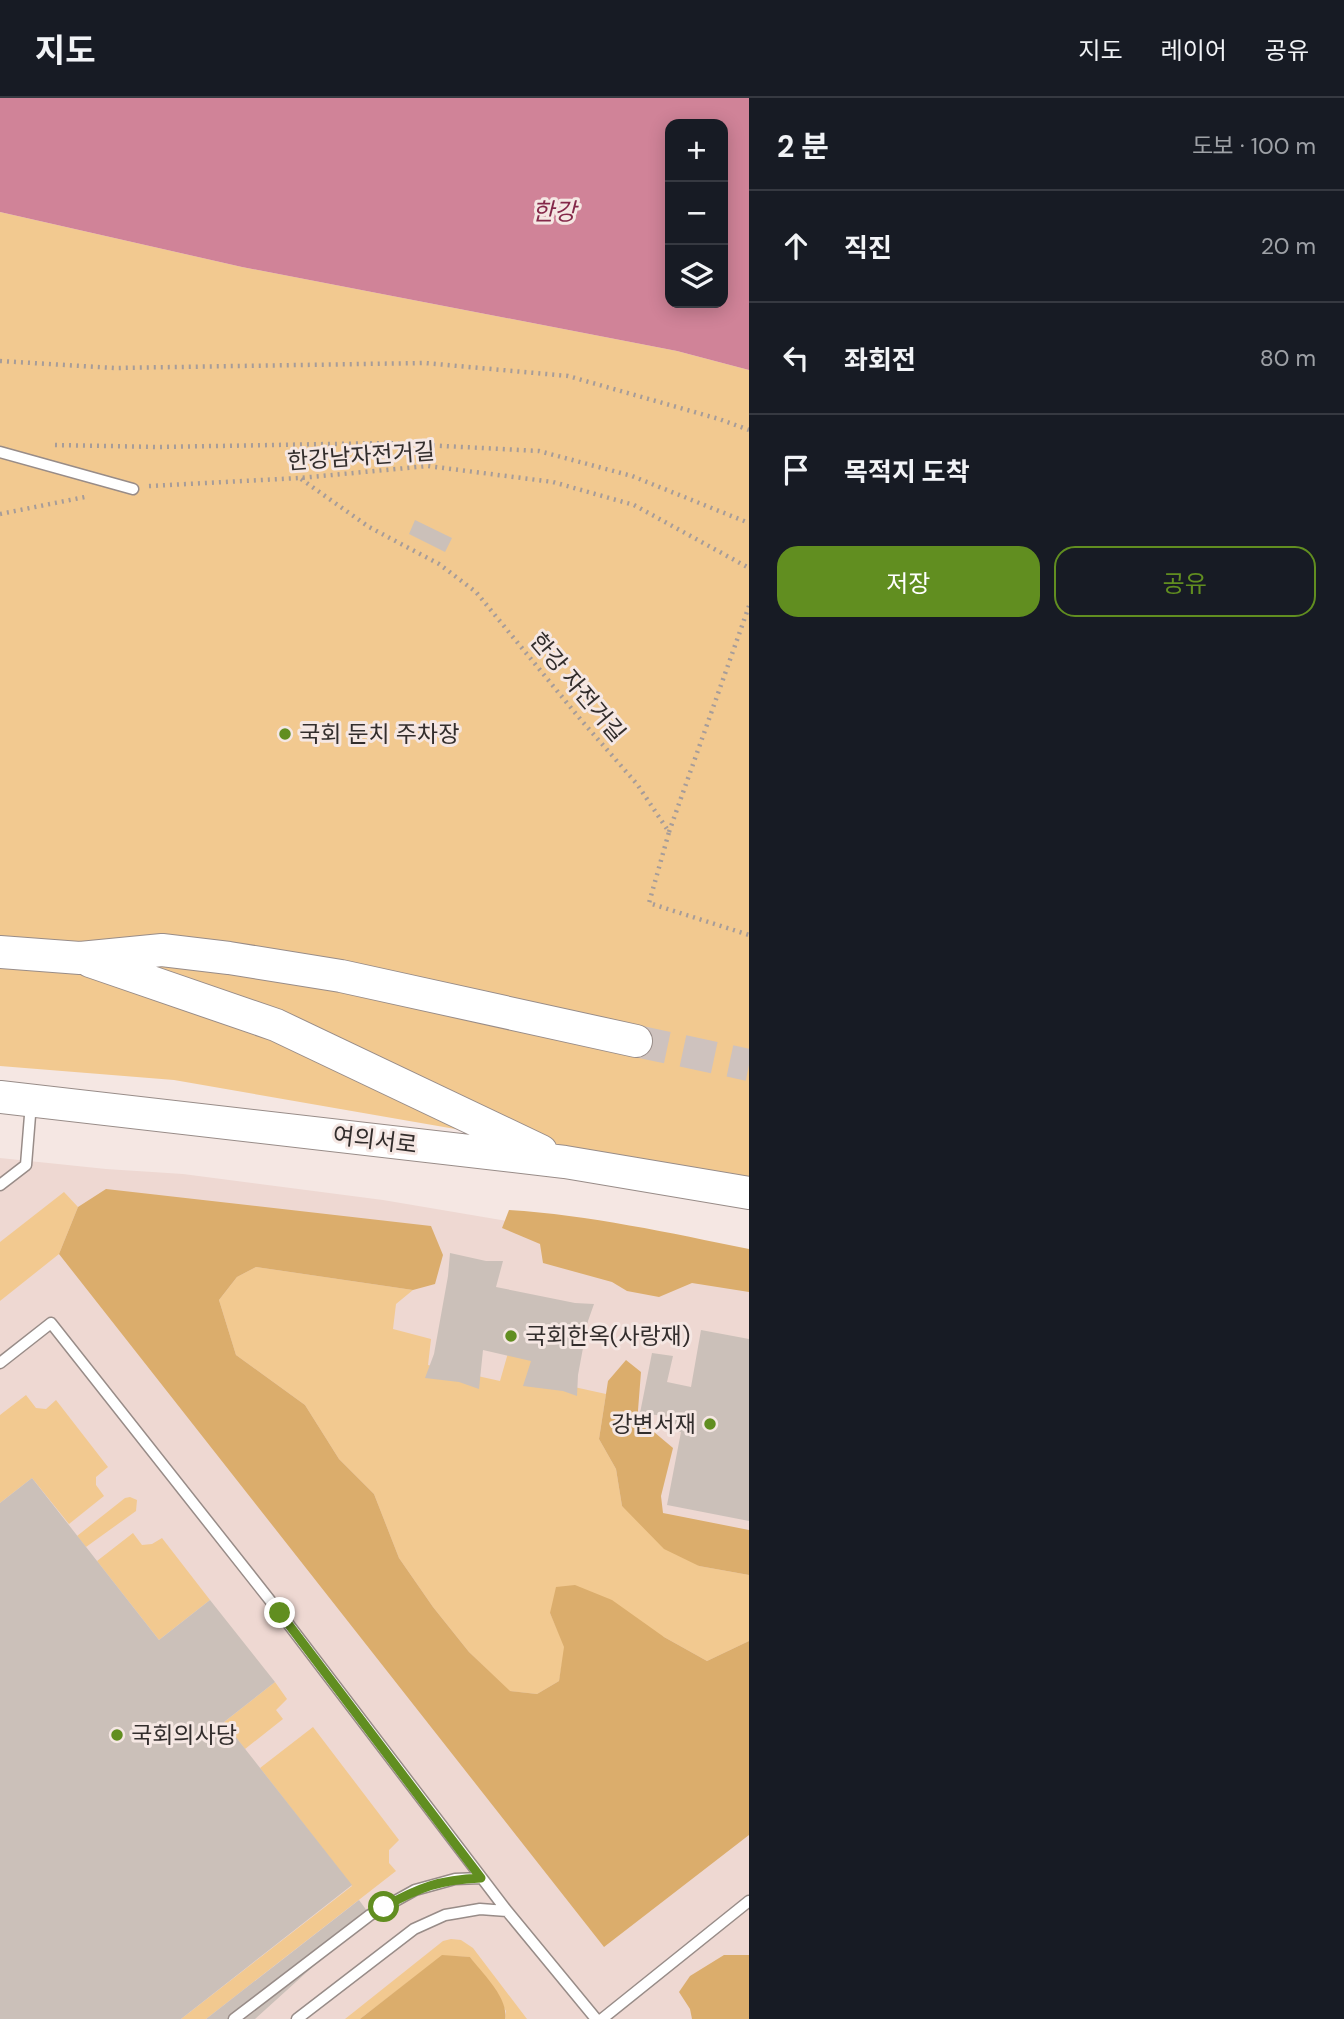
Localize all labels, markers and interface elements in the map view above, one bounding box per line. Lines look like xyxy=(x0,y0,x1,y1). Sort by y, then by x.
text: 지도 xyxy=(35,29,96,72)
text: 지도 xyxy=(1078,35,1123,66)
text: 레이어 xyxy=(1161,35,1227,66)
text: 공유 xyxy=(1265,35,1309,66)
map controls xyxy=(665,119,728,308)
button: + xyxy=(665,119,728,182)
text: 2 분 xyxy=(777,127,829,166)
text: 도보 · 100 m xyxy=(1192,131,1316,161)
button: − xyxy=(665,182,728,245)
water label: 한강 xyxy=(532,196,579,227)
icon: ahead xyxy=(777,227,815,265)
text: 직진 xyxy=(844,231,892,265)
text: 20 m xyxy=(1261,231,1316,261)
button: layers xyxy=(665,245,728,308)
icon: left xyxy=(777,339,815,377)
text: 좌회전 xyxy=(844,343,916,377)
text: 80 m xyxy=(1260,343,1316,373)
street label: 한강남자전거길 xyxy=(286,436,436,476)
icon: arrive xyxy=(777,451,815,489)
text: 목적지 도착 xyxy=(844,455,970,489)
button: 저장 xyxy=(777,546,1040,617)
button: 공유 xyxy=(1054,546,1316,617)
street label: 한강 자전거길 xyxy=(524,626,632,748)
place label: 국회 둔치 주차장 xyxy=(299,719,459,749)
marker: 국회 둔치 주차장 xyxy=(277,726,293,742)
street label: 여의서로 xyxy=(331,1120,419,1160)
place label: 국회한옥(사랑재) xyxy=(525,1321,690,1351)
marker: 국회한옥(사랑재) xyxy=(503,1328,519,1344)
place label: 강변서재 xyxy=(611,1409,696,1439)
marker: 강변서재 xyxy=(702,1416,718,1432)
route end xyxy=(264,1597,295,1628)
place label: 국회의사당 xyxy=(131,1720,237,1750)
marker: 국회의사당 xyxy=(109,1727,125,1743)
route start xyxy=(368,1891,399,1922)

